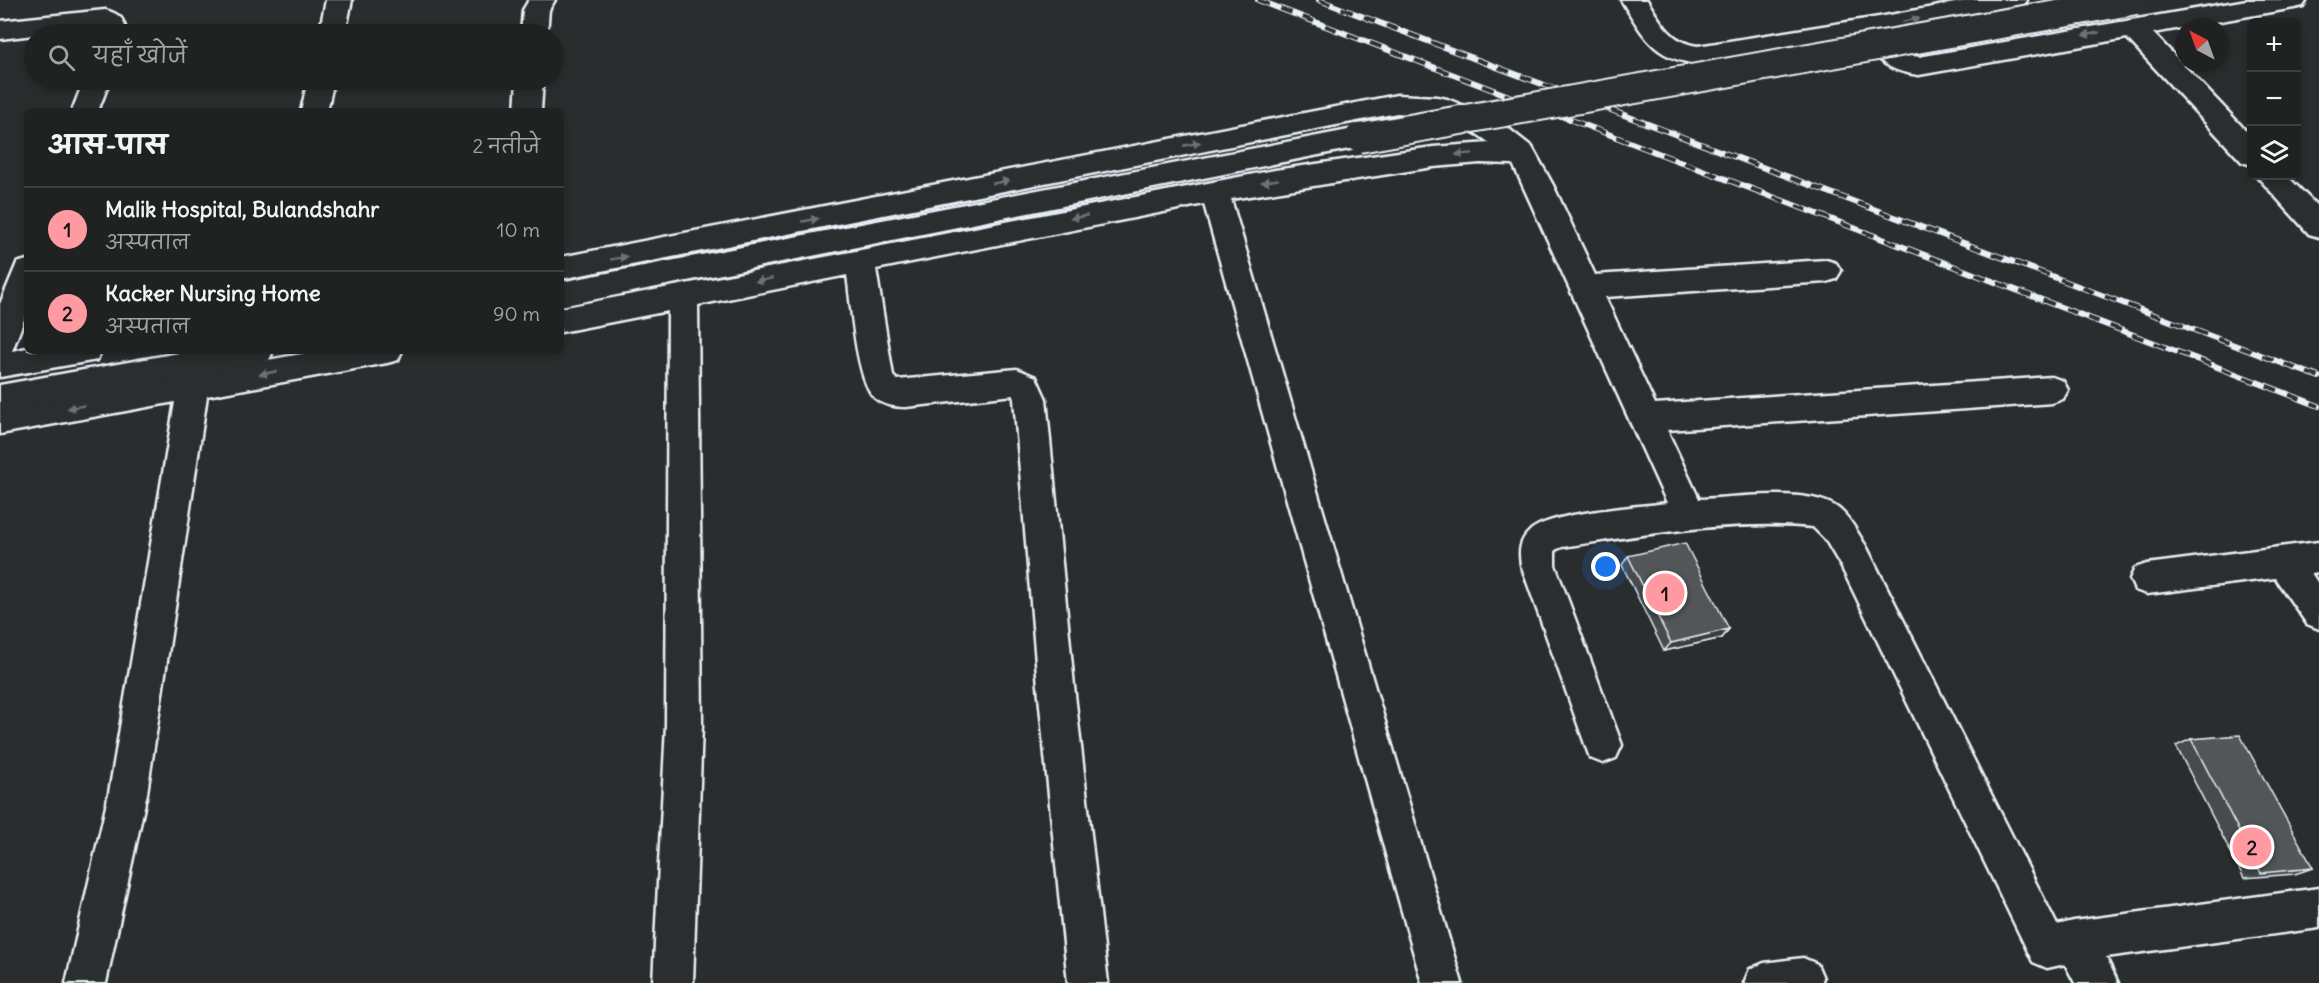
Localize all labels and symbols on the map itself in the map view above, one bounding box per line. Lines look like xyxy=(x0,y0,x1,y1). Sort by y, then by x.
one-way arrow xyxy=(1901,15,1920,25)
north arrow xyxy=(2175,18,2229,72)
one-way arrow xyxy=(2082,30,2101,39)
one-way arrow xyxy=(1183,139,1202,148)
one-way arrow xyxy=(1454,150,1473,159)
one-way arrow xyxy=(992,177,1011,186)
one-way arrow xyxy=(1261,177,1280,186)
one-way arrow xyxy=(1069,213,1088,222)
one-way arrow xyxy=(801,215,820,224)
one-way arrow xyxy=(609,253,628,262)
one-way arrow xyxy=(755,276,773,286)
one-way arrow xyxy=(258,369,277,378)
one-way arrow xyxy=(66,403,85,412)
your location xyxy=(1591,552,1620,581)
pin: 1 xyxy=(1646,570,1684,616)
pin: 2 xyxy=(2232,824,2272,870)

